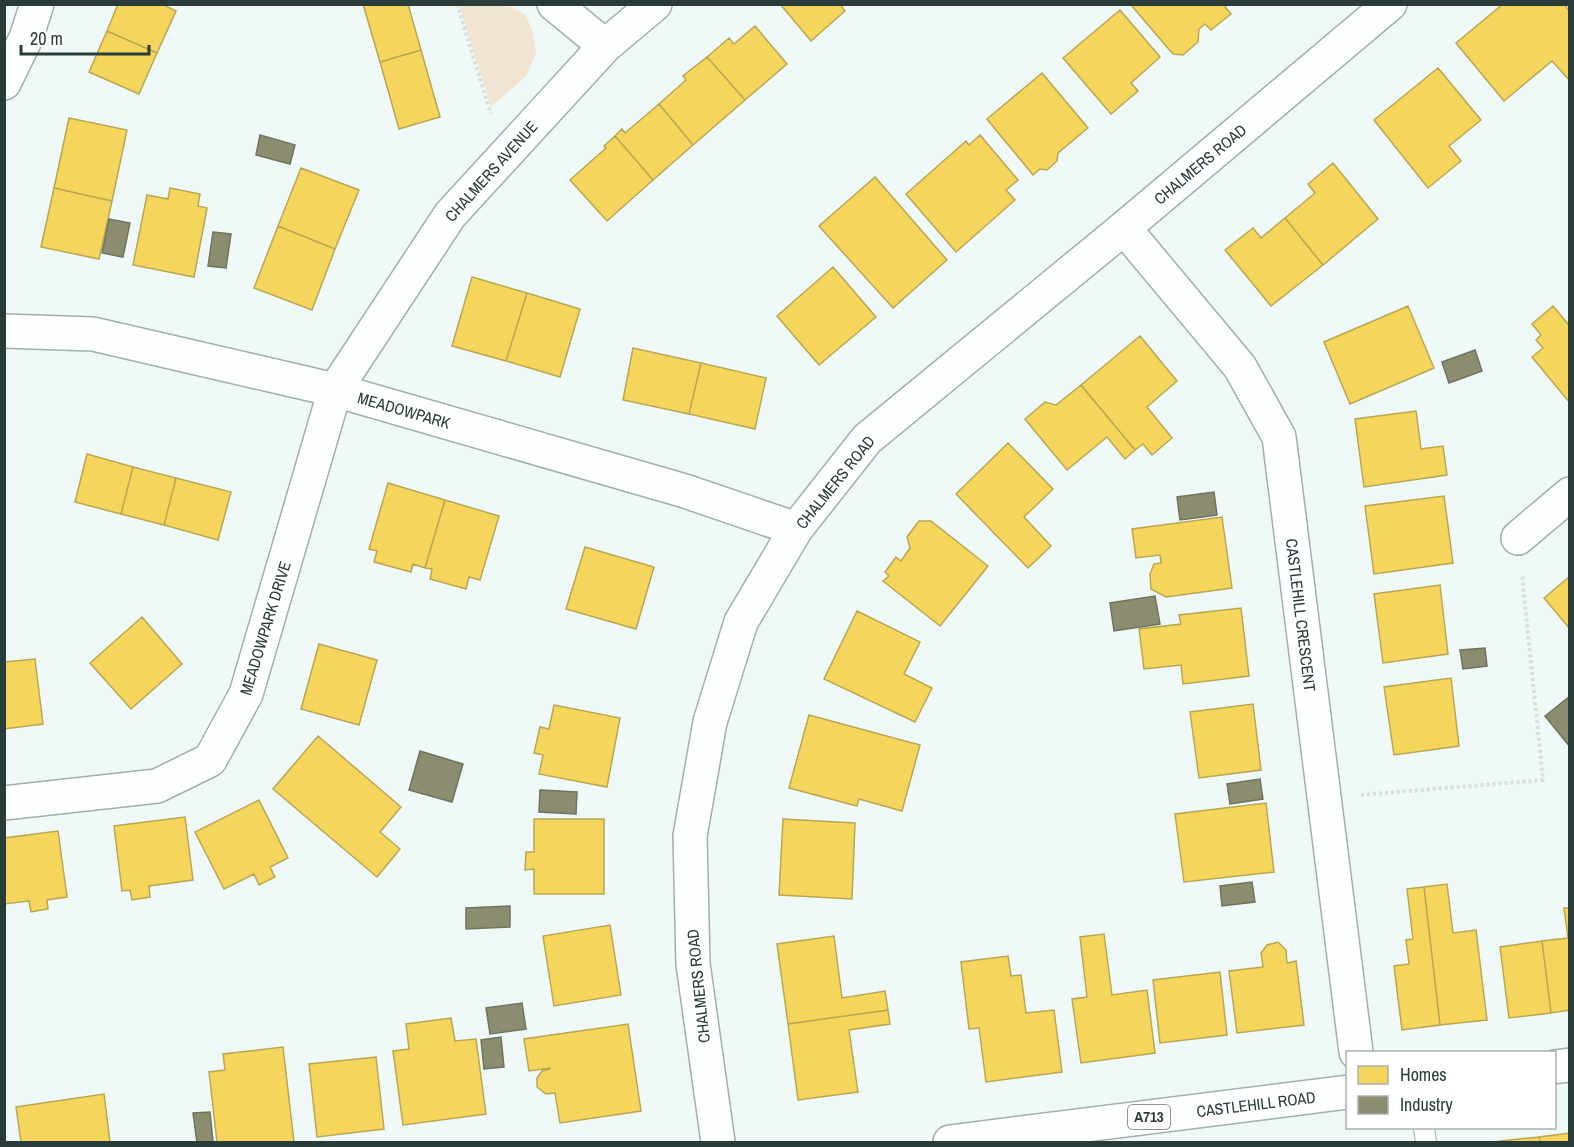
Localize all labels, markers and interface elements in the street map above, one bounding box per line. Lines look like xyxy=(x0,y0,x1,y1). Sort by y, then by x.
scale bar xyxy=(21,18,148,56)
text: 20 m xyxy=(30,26,63,51)
street label: CHALMERS AVENUE xyxy=(440,116,542,226)
street label: CHALMERS ROAD xyxy=(1149,119,1251,209)
street label: MEADOWPARK xyxy=(355,386,453,434)
street label: CHALMERS ROAD xyxy=(790,431,880,533)
street label: CASTLEHILL CRESCENT xyxy=(1281,537,1321,693)
street label: MEADOWPARK DRIVE xyxy=(234,558,296,698)
street label: CHALMERS ROAD xyxy=(681,928,715,1044)
legend xyxy=(1346,1051,1556,1129)
text: Homes xyxy=(1400,1062,1447,1087)
street label: CASTLEHILL ROAD xyxy=(1195,1086,1317,1122)
text: Industry xyxy=(1400,1092,1453,1117)
road number: A713 xyxy=(1128,1105,1170,1129)

